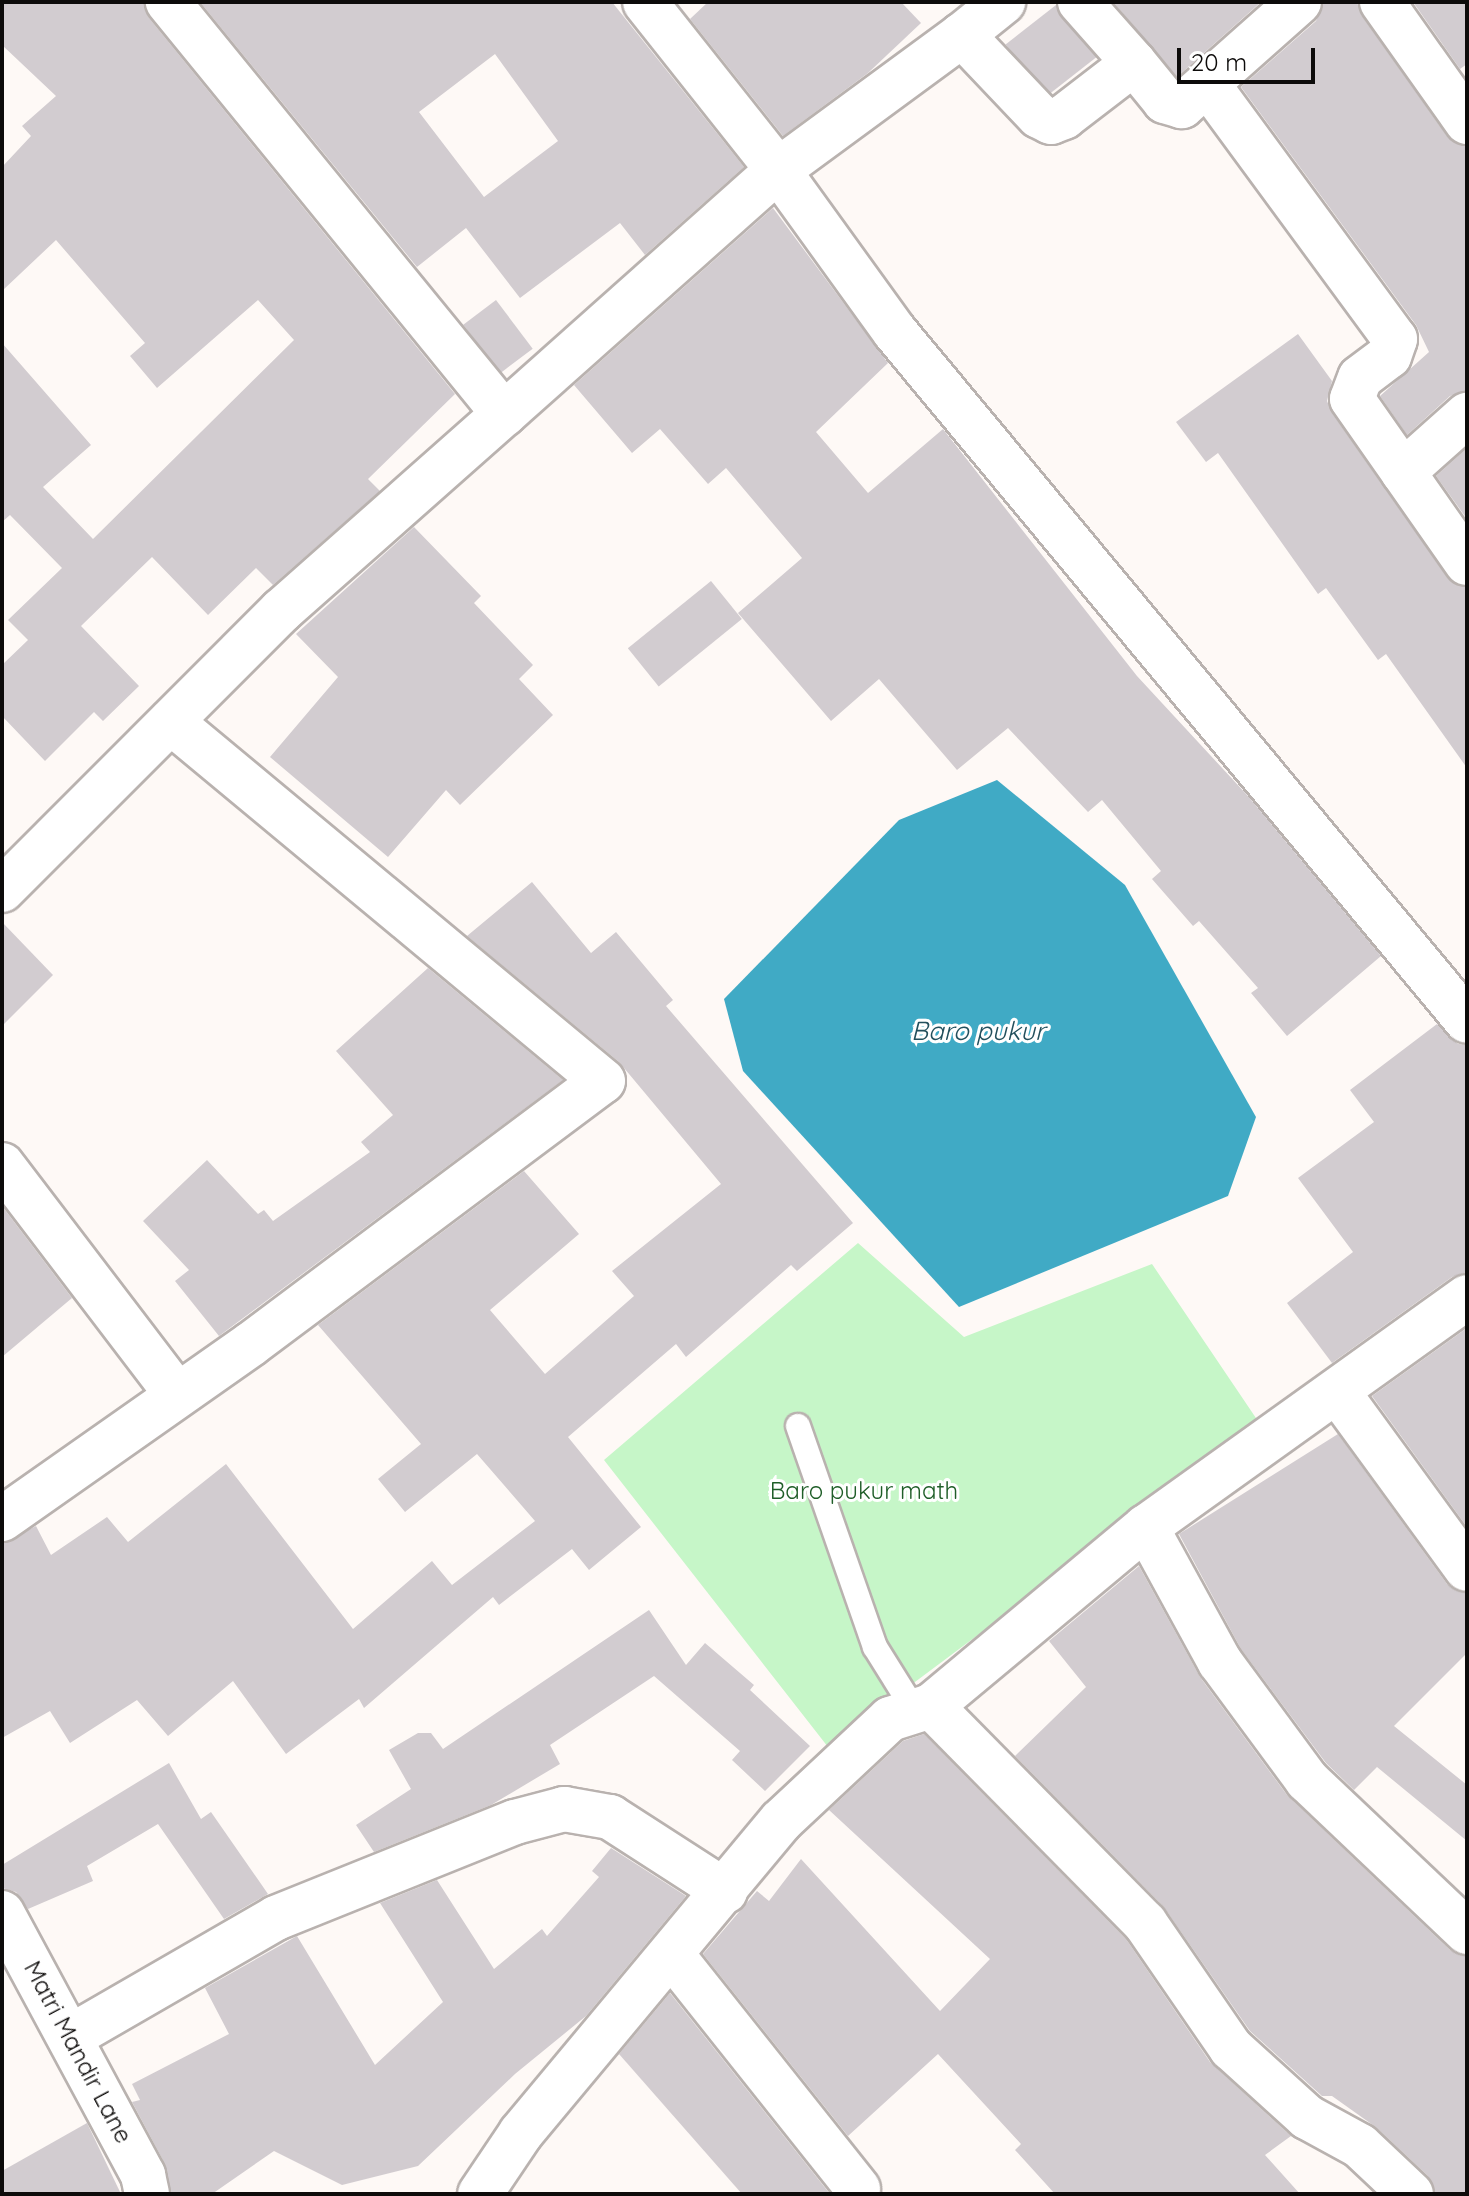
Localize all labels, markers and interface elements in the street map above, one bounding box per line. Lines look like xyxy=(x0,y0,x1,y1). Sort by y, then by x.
scale bar xyxy=(1181,32,1319,82)
text: 20 m xyxy=(1191,47,1247,77)
water label: Baro pukur xyxy=(911,1015,1045,1047)
park label: Baro pukur math xyxy=(770,1477,958,1505)
street label: Matri Mandir Lane xyxy=(18,1956,138,2148)

